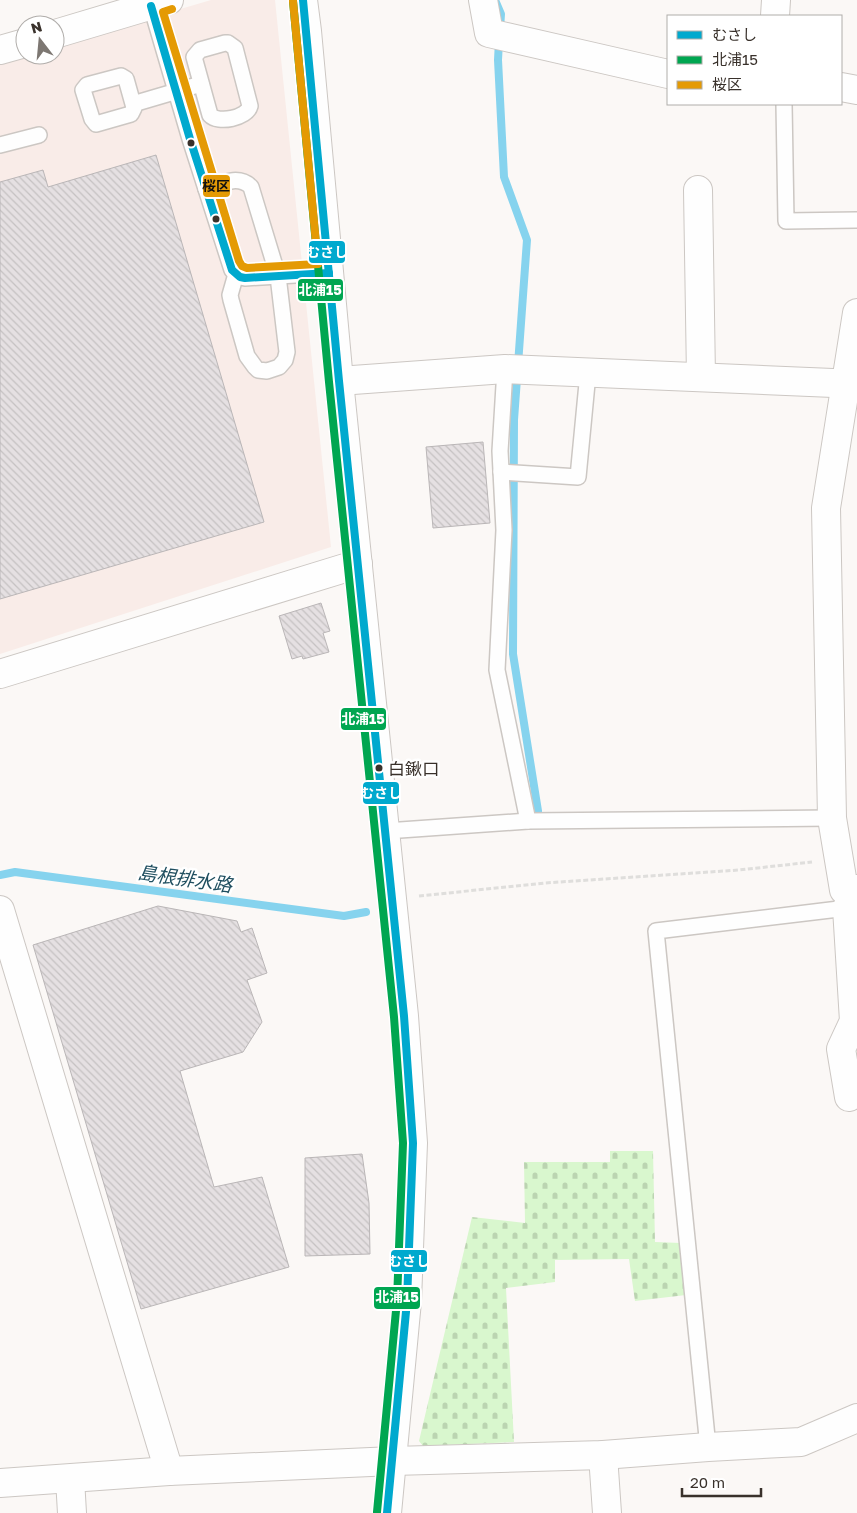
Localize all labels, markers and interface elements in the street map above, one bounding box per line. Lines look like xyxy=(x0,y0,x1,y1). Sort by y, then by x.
north arrow xyxy=(15,15,65,65)
legend xyxy=(667,15,842,105)
text: N xyxy=(29,17,44,37)
text: むさし xyxy=(712,25,757,43)
text: 北浦15 xyxy=(712,50,758,68)
text: 桜区 xyxy=(712,75,742,93)
unlabelled marker xyxy=(186,138,196,148)
line badge: 桜区 xyxy=(202,174,231,198)
text: 桜区 xyxy=(202,177,230,194)
unlabelled marker xyxy=(211,214,221,224)
line badge: むさし xyxy=(308,240,346,264)
text: むさし xyxy=(306,243,348,260)
line badge: 北浦15 xyxy=(297,278,344,302)
text: 北浦15 xyxy=(298,281,342,298)
line badge: 北浦15 xyxy=(340,707,387,731)
text: 北浦15 xyxy=(341,710,385,727)
place label: 白鍬口 xyxy=(388,758,439,779)
marker: 白鍬口 xyxy=(374,763,384,773)
line badge: むさし xyxy=(362,781,400,805)
text: むさし xyxy=(360,784,402,801)
water label: 島根排水路 xyxy=(136,860,236,896)
line badge: むさし xyxy=(390,1249,428,1273)
text: むさし xyxy=(388,1252,430,1269)
line badge: 北浦15 xyxy=(373,1286,421,1310)
text: 北浦15 xyxy=(375,1288,419,1305)
scale bar xyxy=(682,1466,761,1498)
text: 20 m xyxy=(690,1473,725,1491)

